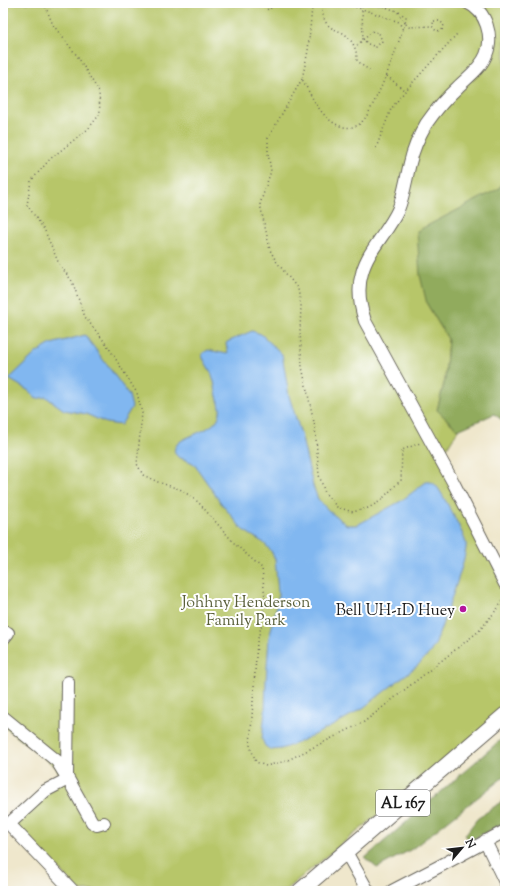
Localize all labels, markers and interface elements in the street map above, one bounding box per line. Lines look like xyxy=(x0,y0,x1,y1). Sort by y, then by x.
park label: Johhny Henderson Family Park xyxy=(181,592,311,633)
place label: Bell UH-1D Huey xyxy=(336,600,455,623)
marker: Bell UH-1D Huey xyxy=(458,604,468,614)
road number: AL 167 xyxy=(376,790,430,816)
north arrow xyxy=(442,828,482,868)
text: N xyxy=(460,835,479,852)

